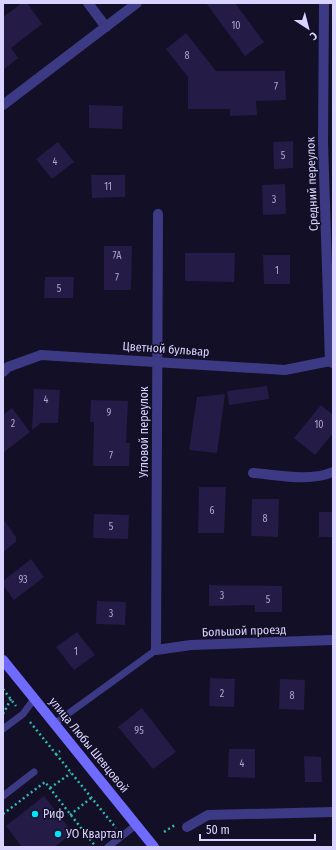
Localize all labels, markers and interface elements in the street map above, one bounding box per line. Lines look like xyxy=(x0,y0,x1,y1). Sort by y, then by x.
north arrow xyxy=(288,8,328,48)
house number: 10 xyxy=(231,20,241,32)
text: С xyxy=(307,29,320,43)
house number: 8 xyxy=(185,50,190,62)
house number: 7 xyxy=(274,81,278,93)
street label: Средний переулок xyxy=(303,136,321,231)
house number: 5 xyxy=(281,150,286,162)
house number: 4 xyxy=(53,156,58,168)
house number: 11 xyxy=(104,181,112,193)
house number: 3 xyxy=(272,194,277,206)
house number: 7А xyxy=(112,250,122,262)
house number: 1 xyxy=(275,265,279,277)
house number: 7 xyxy=(115,272,119,284)
house number: 5 xyxy=(57,283,62,295)
street label: Цветной бульвар xyxy=(122,339,210,359)
street label: Угловой переулок xyxy=(137,386,151,479)
house number: 4 xyxy=(44,394,49,406)
house number: 9 xyxy=(107,407,112,419)
house number: 2 xyxy=(11,418,16,430)
house number: 10 xyxy=(314,419,324,431)
house number: 7 xyxy=(109,450,113,462)
house number: 6 xyxy=(210,505,215,517)
house number: 8 xyxy=(263,513,268,525)
house number: 5 xyxy=(109,521,114,533)
house number: 93 xyxy=(18,574,28,586)
house number: 3 xyxy=(220,590,225,602)
house number: 5 xyxy=(266,594,271,606)
house number: 3 xyxy=(109,608,114,620)
street label: Большой проезд xyxy=(202,623,286,639)
house number: 1 xyxy=(74,646,78,658)
house number: 2 xyxy=(220,688,225,700)
house number: 8 xyxy=(290,690,295,702)
street label: улица Любы Шевцовой xyxy=(46,695,132,795)
house number: 95 xyxy=(134,725,144,737)
house number: 4 xyxy=(240,758,245,770)
place label: Риф xyxy=(43,807,64,821)
marker: Риф xyxy=(30,809,40,819)
scale bar xyxy=(200,816,315,842)
text: 50 m xyxy=(206,823,230,837)
place label: УО Квартал xyxy=(65,827,123,841)
marker: УО Квартал xyxy=(53,829,63,839)

